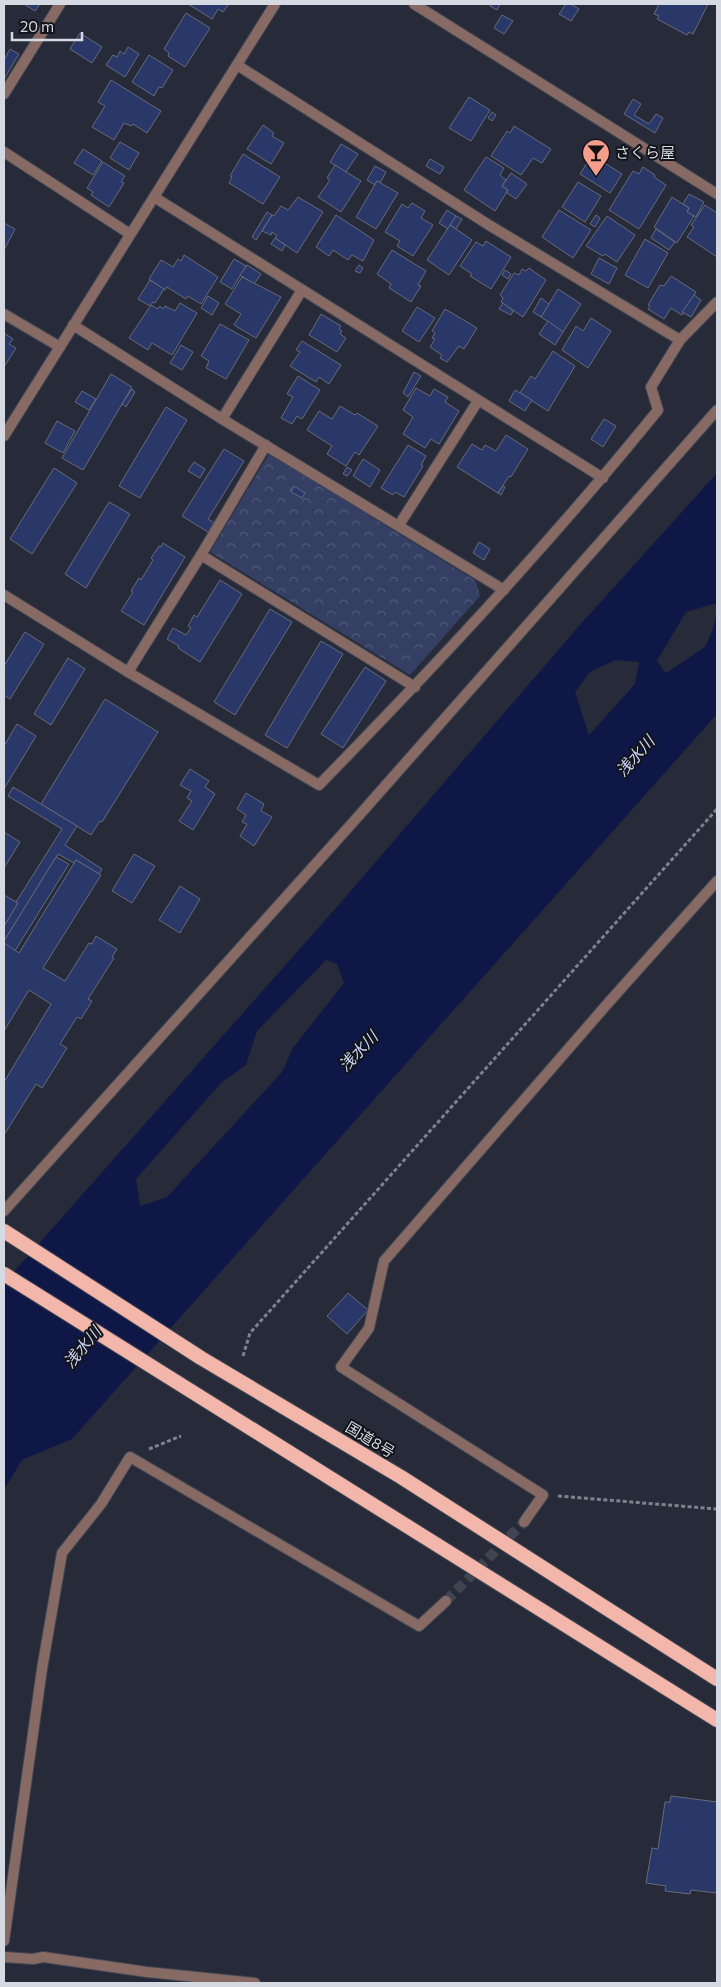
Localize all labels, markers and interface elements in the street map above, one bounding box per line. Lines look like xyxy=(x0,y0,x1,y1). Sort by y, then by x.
scale bar xyxy=(12,10,82,42)
text: 20 m xyxy=(20,17,54,35)
bar icon: さくら屋 xyxy=(581,138,611,177)
place label: さくら屋 xyxy=(615,143,675,161)
water label: 浅水川 xyxy=(612,730,659,780)
water label: 浅水川 xyxy=(334,1025,383,1075)
water label: 浅水川 xyxy=(59,1321,106,1371)
street label: 国道8号 xyxy=(343,1417,398,1461)

